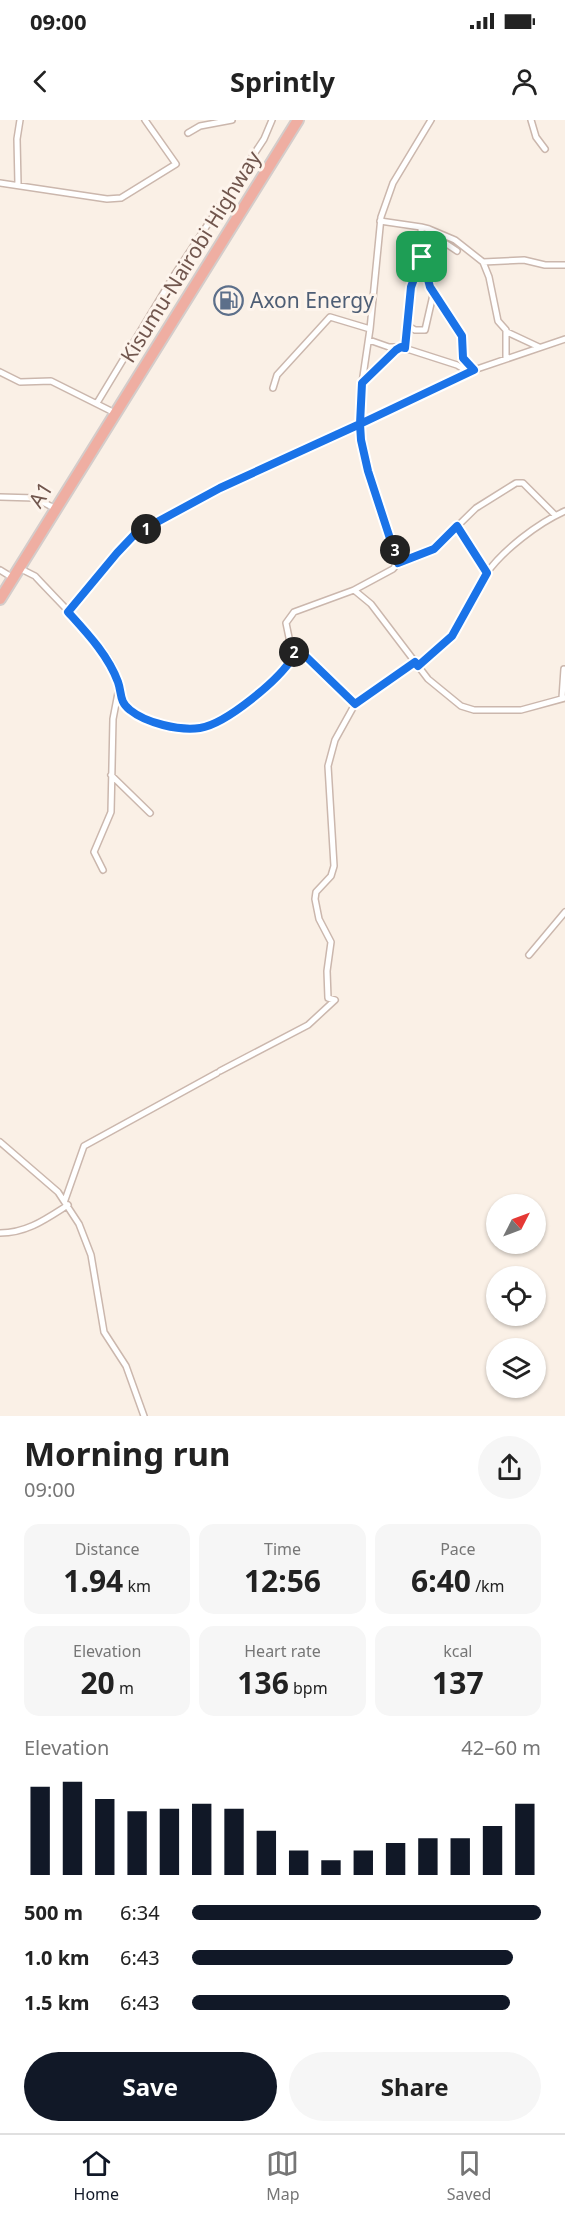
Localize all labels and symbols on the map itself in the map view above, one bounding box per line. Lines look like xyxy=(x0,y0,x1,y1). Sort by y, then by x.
street label: Kisumu-Nairobi Highway xyxy=(113,145,267,368)
pin xyxy=(396,231,447,282)
fuel station icon: Axon Energy xyxy=(213,285,245,317)
place label: Axon Energy xyxy=(250,286,374,314)
street label: A1 xyxy=(22,476,59,513)
pin: 1 xyxy=(131,514,161,544)
pin: 3 xyxy=(380,535,410,565)
pin: 2 xyxy=(279,637,309,667)
north arrow xyxy=(486,1194,546,1254)

